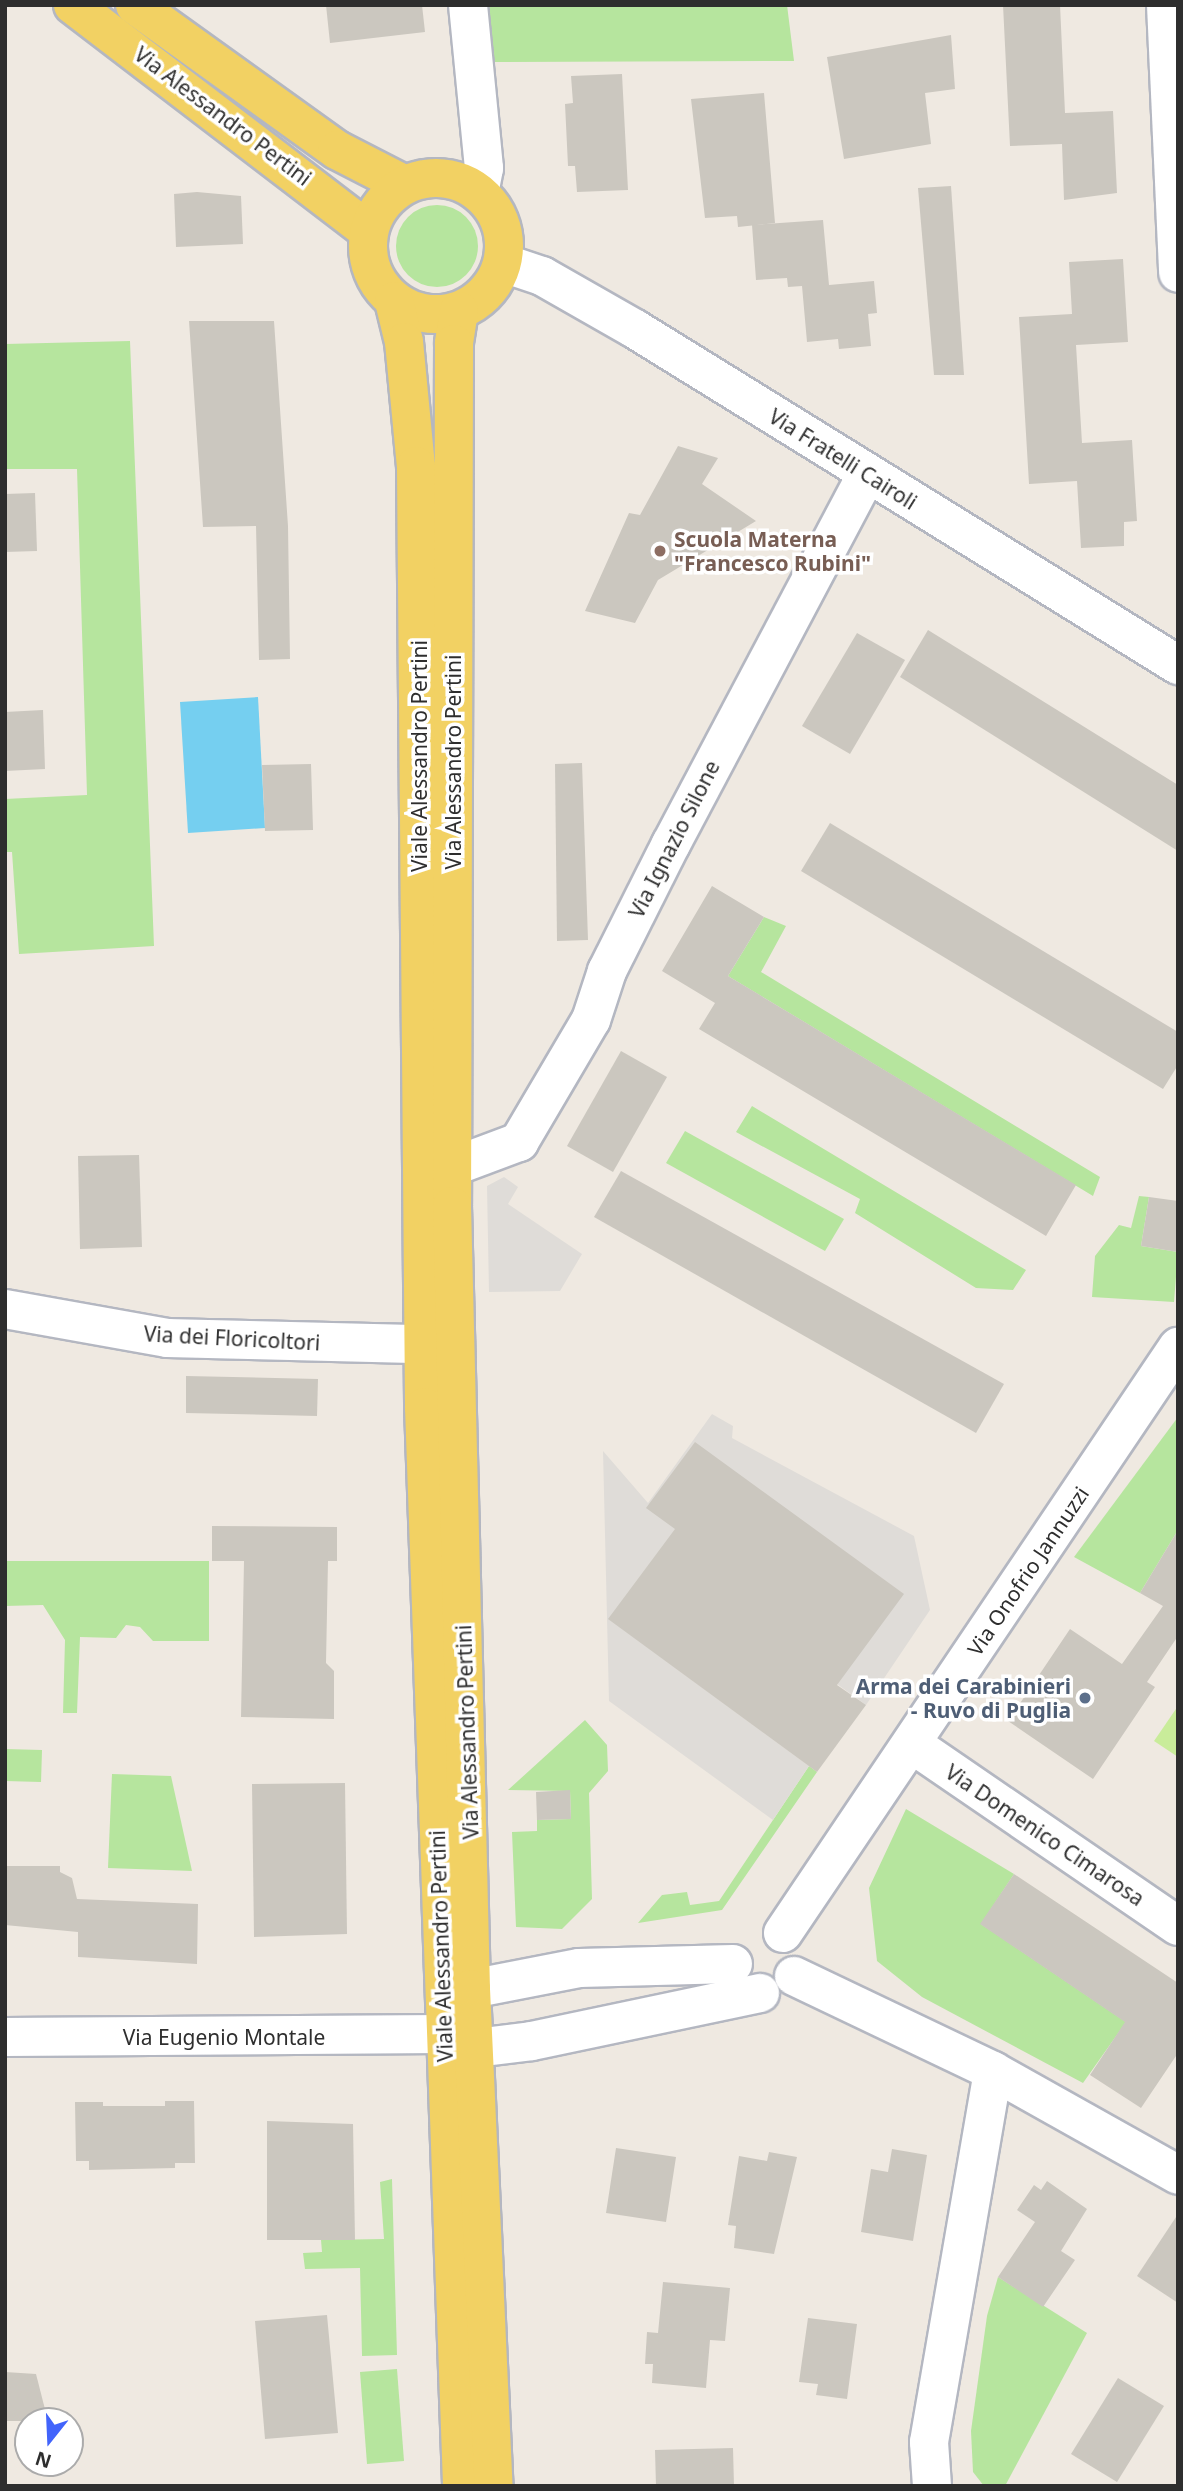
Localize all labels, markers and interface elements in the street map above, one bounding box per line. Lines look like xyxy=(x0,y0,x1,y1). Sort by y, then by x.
street label: Via Alessandro Pertini xyxy=(130,41,316,191)
street label: Via Fratelli Cairoli xyxy=(764,403,922,515)
place label: Scuola Materna "Francesco Rubini" xyxy=(674,526,871,576)
marker: Scuola Materna "Francesco Rubini" xyxy=(652,543,668,559)
street label: Viale Alessandro Pertini xyxy=(406,640,432,872)
street label: Via Alessandro Pertini xyxy=(440,655,466,869)
street label: Via Ignazio Silone xyxy=(623,756,725,922)
street label: Via dei Floricoltori xyxy=(143,1321,321,1355)
street label: Via Onofrio Jannuzzi xyxy=(962,1482,1094,1660)
street label: Via Alessandro Pertini xyxy=(451,1624,483,1840)
place label: Arma dei Carabinieri - Ruvo di Puglia xyxy=(856,1673,1071,1723)
marker: Arma dei Carabinieri - Ruvo di Puglia xyxy=(1077,1690,1093,1706)
street label: Via Domenico Cimarosa xyxy=(941,1759,1149,1911)
street label: Viale Alessandro Pertini xyxy=(424,1830,458,2062)
street label: Via Eugenio Montale xyxy=(123,2024,325,2050)
north arrow xyxy=(14,2407,84,2477)
text: N xyxy=(32,2445,55,2475)

